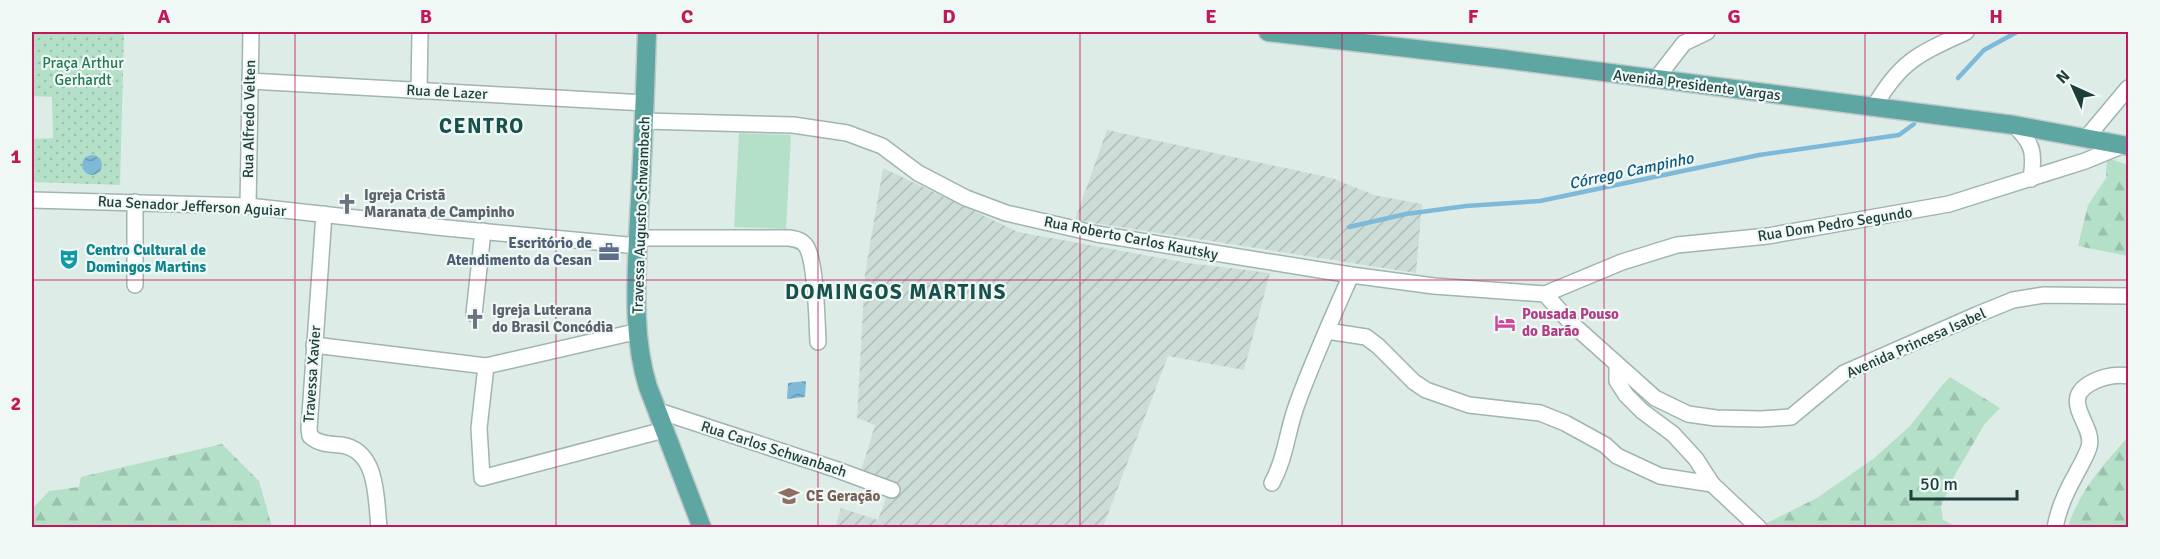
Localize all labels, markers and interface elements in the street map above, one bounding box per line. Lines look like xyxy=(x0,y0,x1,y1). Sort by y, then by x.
text: A xyxy=(158,4,171,29)
text: B xyxy=(420,4,432,29)
text: C xyxy=(681,4,693,29)
text: D xyxy=(942,4,956,29)
text: E xyxy=(1205,4,1217,29)
text: F xyxy=(1468,4,1479,29)
text: G xyxy=(1727,4,1741,29)
text: H xyxy=(1989,4,2003,29)
park label: Praça Arthur Gerhardt xyxy=(42,54,124,89)
north arrow xyxy=(2043,57,2103,117)
street label: Rua Alfredo Velten xyxy=(239,60,259,178)
street label: Avenida Presidente Vargas xyxy=(1612,66,1782,104)
text: N xyxy=(2052,66,2074,88)
street label: Rua de Lazer xyxy=(406,81,489,103)
district label: CENTRO xyxy=(439,113,525,139)
street label: Travessa Augusto Schwambach xyxy=(629,116,653,314)
text: 1 xyxy=(11,144,22,169)
water label: Córrego Campinho xyxy=(1567,148,1696,194)
place label: Igreja Cristã Maranata de Campinho xyxy=(364,186,515,221)
street label: Rua Senador Jefferson Aguiar xyxy=(97,192,287,220)
church icon: Igreja Cristã Maranata de Campinho xyxy=(335,192,359,216)
street label: Rua Dom Pedro Segundo xyxy=(1756,203,1914,245)
street label: Rua Roberto Carlos Kautsky xyxy=(1042,212,1220,264)
place label: Escritório de Atendimento da Cesan xyxy=(447,234,592,269)
office icon: Escritório de Atendimento da Cesan xyxy=(597,240,621,264)
place label: Centro Cultural de Domingos Martins xyxy=(86,241,206,276)
theatre icon: Centro Cultural de Domingos Martins xyxy=(57,247,81,271)
district label: DOMINGOS MARTINS xyxy=(785,279,1007,305)
place label: Igreja Luterana do Brasil Concódia xyxy=(492,301,613,336)
street label: Avenida Princesa Isabel xyxy=(1843,304,1989,382)
place label: Pousada Pouso do Barão xyxy=(1522,305,1619,340)
church icon: Igreja Luterana do Brasil Concódia xyxy=(463,307,487,331)
hotel icon: Pousada Pouso do Barão xyxy=(1493,311,1517,335)
street label: Travessa Xavier xyxy=(300,324,324,423)
text: 2 xyxy=(11,391,21,416)
street label: Rua Carlos Schwanbach xyxy=(699,417,849,481)
scale bar xyxy=(1911,463,2018,501)
text: 50 m xyxy=(1920,473,1958,495)
school or university icon: CE Geração xyxy=(777,484,801,508)
place label: CE Geração xyxy=(806,487,880,505)

